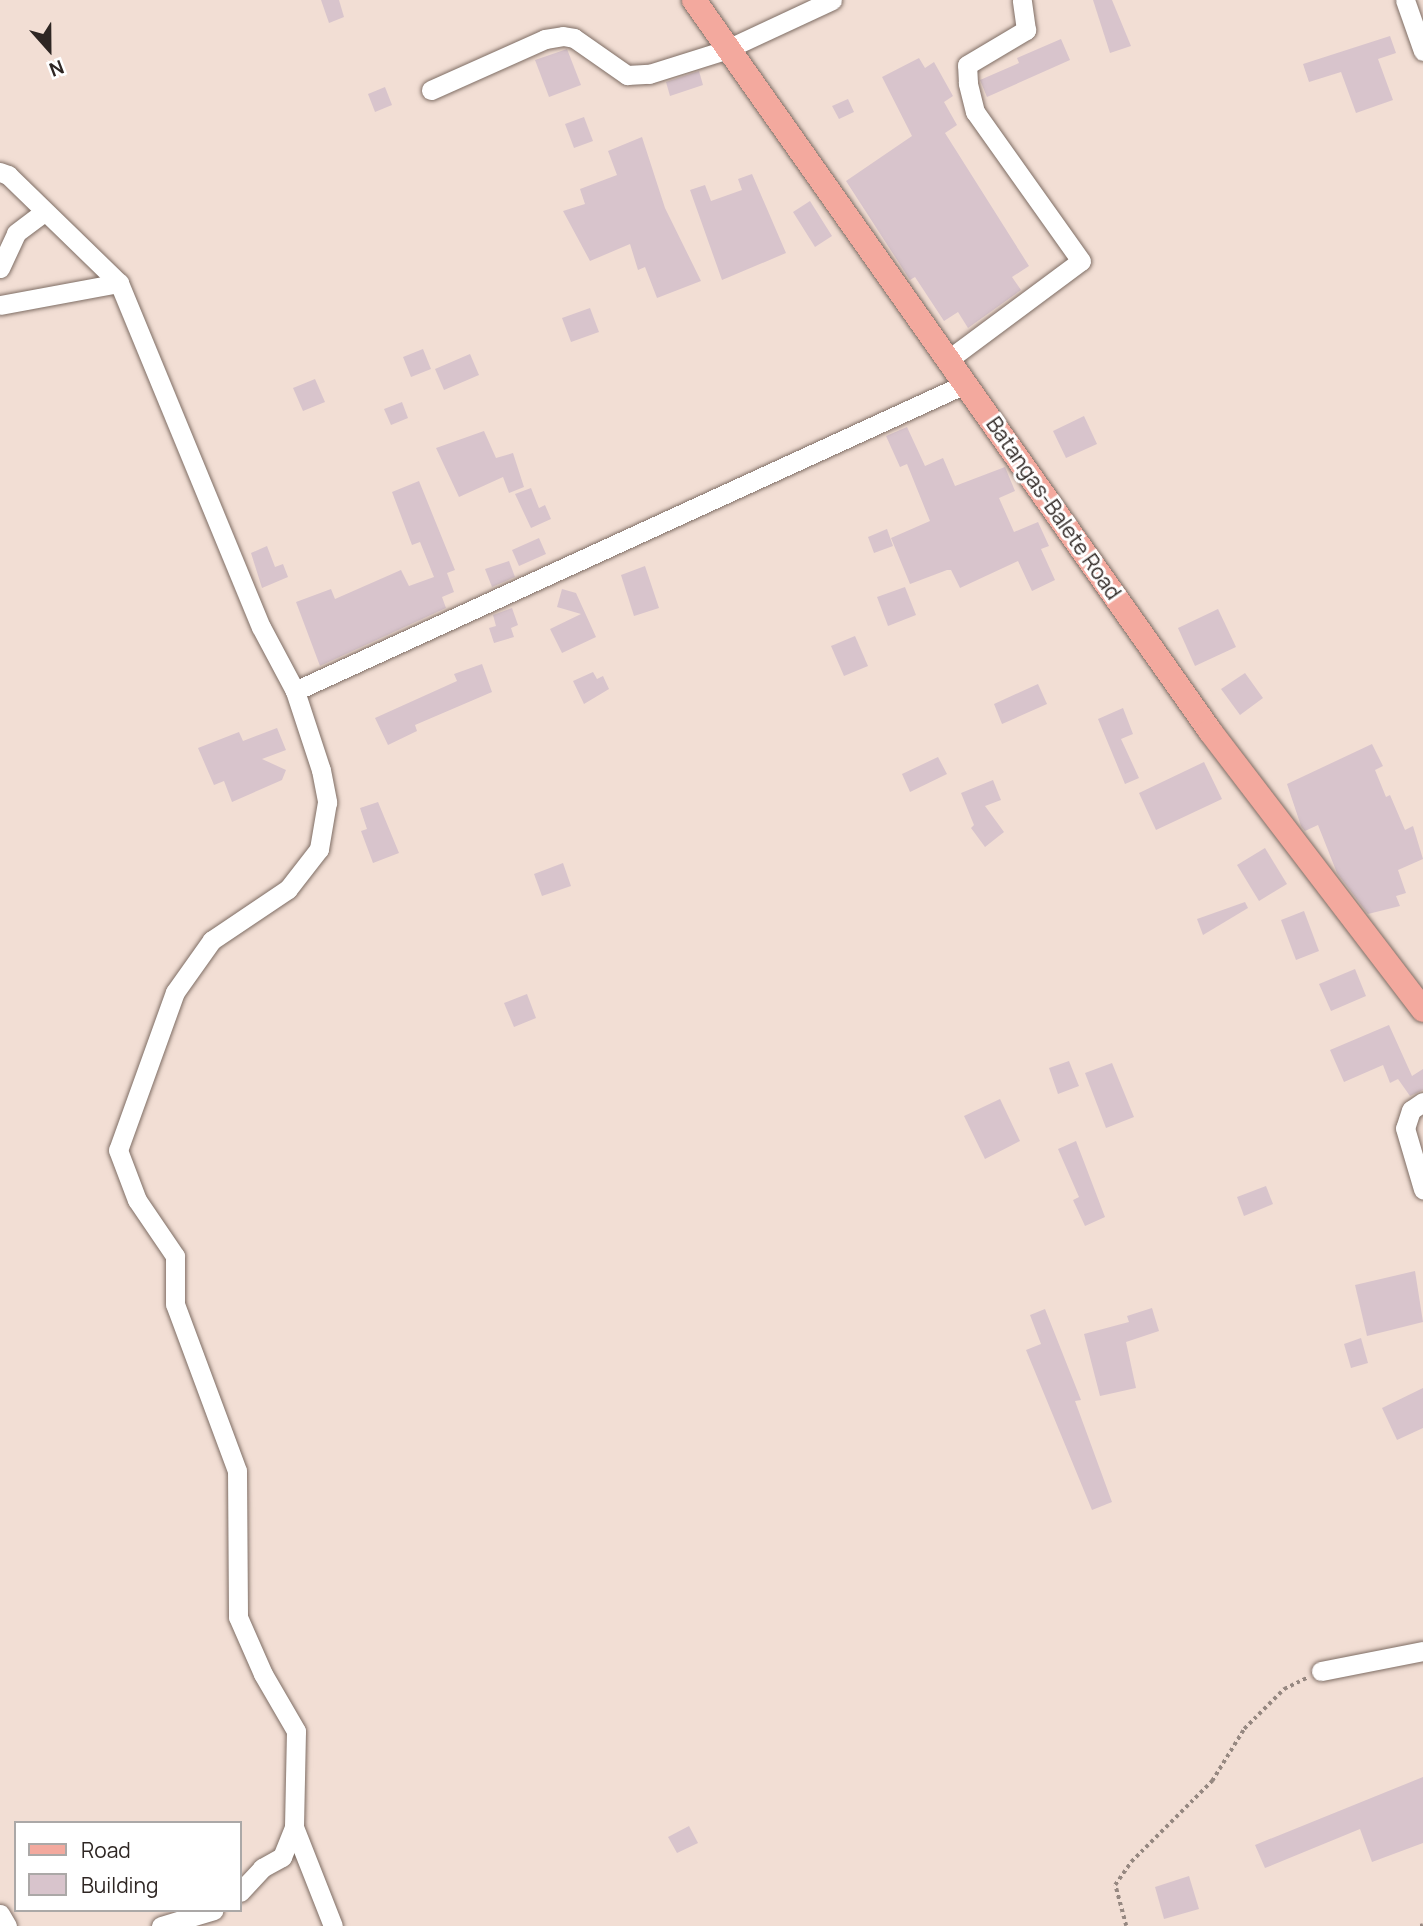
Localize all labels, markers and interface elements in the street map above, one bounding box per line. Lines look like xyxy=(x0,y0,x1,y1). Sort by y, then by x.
north arrow xyxy=(14,14,84,84)
text: N xyxy=(45,54,68,83)
street label: Batangas-Balete Road xyxy=(981,412,1127,604)
legend xyxy=(14,1821,242,1912)
text: Road xyxy=(81,1836,131,1864)
text: Building xyxy=(81,1871,158,1899)

